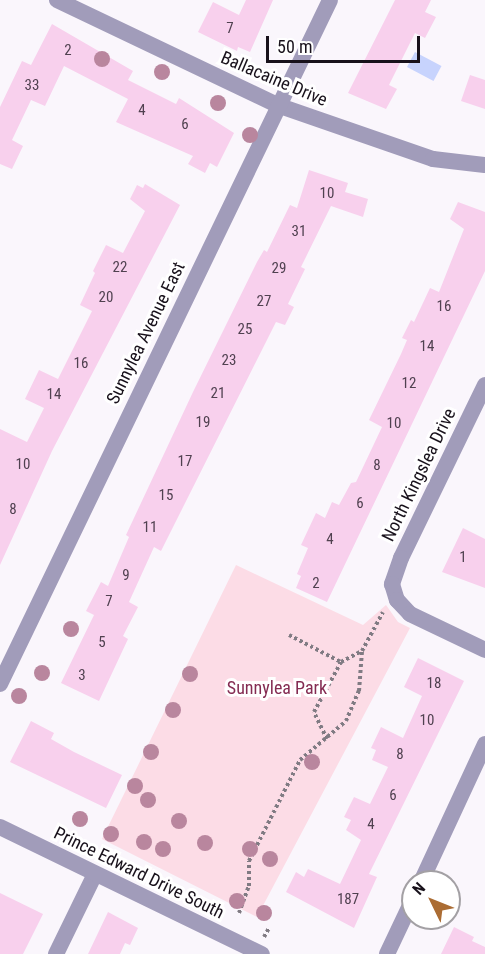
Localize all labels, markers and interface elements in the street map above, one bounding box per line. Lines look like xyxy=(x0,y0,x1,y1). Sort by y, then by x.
house number: 7 xyxy=(226,20,234,38)
scale bar xyxy=(269,24,424,62)
text: 50 m xyxy=(277,36,312,57)
house number: 2 xyxy=(64,42,72,60)
street label: Ballacaine Drive xyxy=(217,47,331,111)
house number: 33 xyxy=(25,77,39,95)
house number: 4 xyxy=(138,102,146,120)
house number: 6 xyxy=(181,116,189,134)
house number: 10 xyxy=(320,185,334,203)
house number: 31 xyxy=(292,223,306,241)
street label: Sunnylea Avenue East xyxy=(102,258,190,408)
house number: 22 xyxy=(113,259,127,277)
house number: 29 xyxy=(272,260,286,278)
house number: 20 xyxy=(99,289,113,307)
house number: 27 xyxy=(257,293,271,311)
house number: 16 xyxy=(437,298,451,316)
house number: 25 xyxy=(238,321,252,339)
house number: 14 xyxy=(420,338,434,356)
house number: 23 xyxy=(222,352,236,370)
house number: 16 xyxy=(74,355,88,373)
house number: 12 xyxy=(402,375,416,393)
house number: 21 xyxy=(211,385,225,403)
house number: 14 xyxy=(47,386,61,404)
street label: North Kingslea Drive xyxy=(377,405,461,545)
house number: 19 xyxy=(196,414,210,432)
house number: 10 xyxy=(387,415,401,433)
house number: 17 xyxy=(178,453,192,471)
house number: 10 xyxy=(16,456,30,474)
house number: 8 xyxy=(373,457,381,475)
house number: 15 xyxy=(159,487,173,505)
house number: 6 xyxy=(356,495,364,513)
house number: 8 xyxy=(9,501,17,519)
house number: 11 xyxy=(143,519,157,537)
house number: 4 xyxy=(326,531,334,549)
house number: 1 xyxy=(459,549,467,567)
house number: 9 xyxy=(122,567,130,585)
house number: 2 xyxy=(312,575,320,593)
house number: 7 xyxy=(105,593,113,611)
house number: 5 xyxy=(98,634,106,652)
house number: 3 xyxy=(78,667,86,685)
house number: 18 xyxy=(427,675,441,693)
park label: Sunnylea Park xyxy=(227,677,327,699)
house number: 10 xyxy=(420,712,434,730)
house number: 8 xyxy=(396,746,404,764)
house number: 6 xyxy=(389,787,397,805)
house number: 4 xyxy=(367,816,375,834)
street label: Prince Edward Drive South xyxy=(50,822,228,924)
north arrow xyxy=(401,870,461,930)
text: N xyxy=(409,879,429,899)
house number: 187 xyxy=(337,891,359,909)

